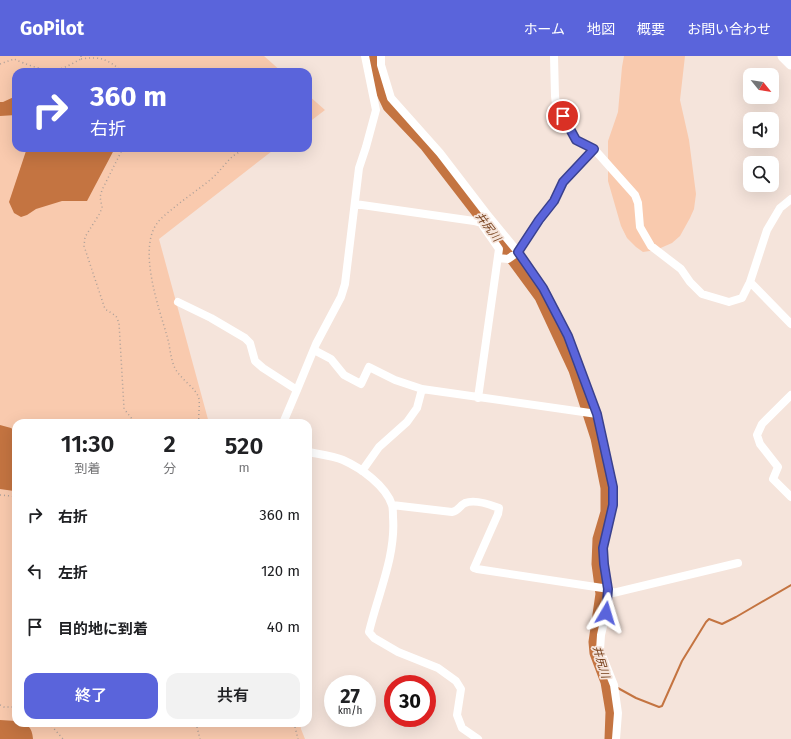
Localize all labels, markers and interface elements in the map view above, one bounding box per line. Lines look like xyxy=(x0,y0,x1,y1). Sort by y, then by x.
text: GoPilot xyxy=(20,17,84,40)
text: ホーム xyxy=(523,21,565,38)
text: 地図 xyxy=(587,21,615,38)
text: 概要 xyxy=(637,21,665,38)
text: お問い合わせ xyxy=(687,21,771,38)
north arrow xyxy=(743,68,779,104)
map controls xyxy=(743,68,779,192)
text: 360 m xyxy=(90,80,167,113)
icon: right xyxy=(24,84,76,136)
pin xyxy=(546,99,580,133)
icon: arrive xyxy=(552,105,574,127)
button: sound xyxy=(743,112,779,148)
text: 右折 xyxy=(90,118,126,140)
button: search xyxy=(743,156,779,192)
water label: 井尻川 xyxy=(473,210,504,245)
text: 11:30 xyxy=(61,430,114,458)
text: 2 xyxy=(163,430,176,458)
text: 520 xyxy=(225,432,263,460)
text: m xyxy=(238,460,250,475)
text: 到着 xyxy=(75,461,101,476)
text: 分 xyxy=(163,461,176,476)
icon: right xyxy=(24,504,46,526)
text: 360 m xyxy=(259,506,300,524)
text: 右折 xyxy=(58,508,88,526)
icon: left xyxy=(24,560,46,582)
text: 120 m xyxy=(261,562,300,580)
text: 左折 xyxy=(58,564,88,582)
position arrow xyxy=(585,592,627,634)
icon: arrive xyxy=(24,616,46,638)
text: 40 m xyxy=(267,618,300,636)
text: 目的地に到着 xyxy=(58,620,148,638)
water label: 井尻川 xyxy=(590,644,612,681)
button: 終了 xyxy=(24,673,158,719)
button: 共有 xyxy=(166,673,300,719)
speed limit sign: 30 xyxy=(384,675,436,727)
text: 27 xyxy=(340,684,360,708)
text: km/h xyxy=(338,705,362,717)

